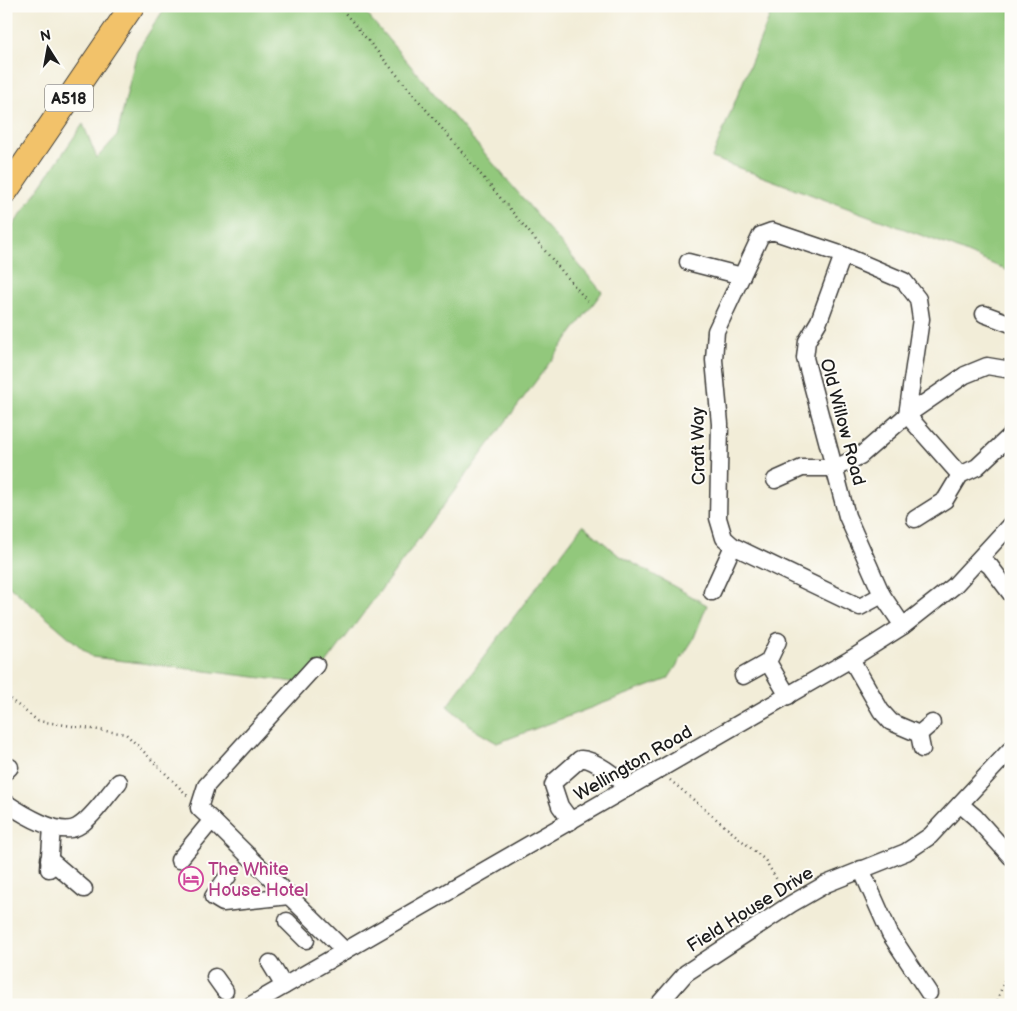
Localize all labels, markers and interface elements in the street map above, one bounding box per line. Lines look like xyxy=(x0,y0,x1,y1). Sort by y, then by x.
north arrow xyxy=(22,22,72,72)
text: N xyxy=(39,26,52,45)
road number: A518 xyxy=(45,85,93,112)
street label: Old Willow Road xyxy=(816,356,870,488)
street label: Craft Way xyxy=(687,406,710,485)
street label: Wellington Road xyxy=(571,721,696,806)
place label: The White House Hotel xyxy=(208,859,309,901)
street label: Field House Drive xyxy=(683,862,817,957)
hotel icon: The White House Hotel xyxy=(178,866,204,892)

